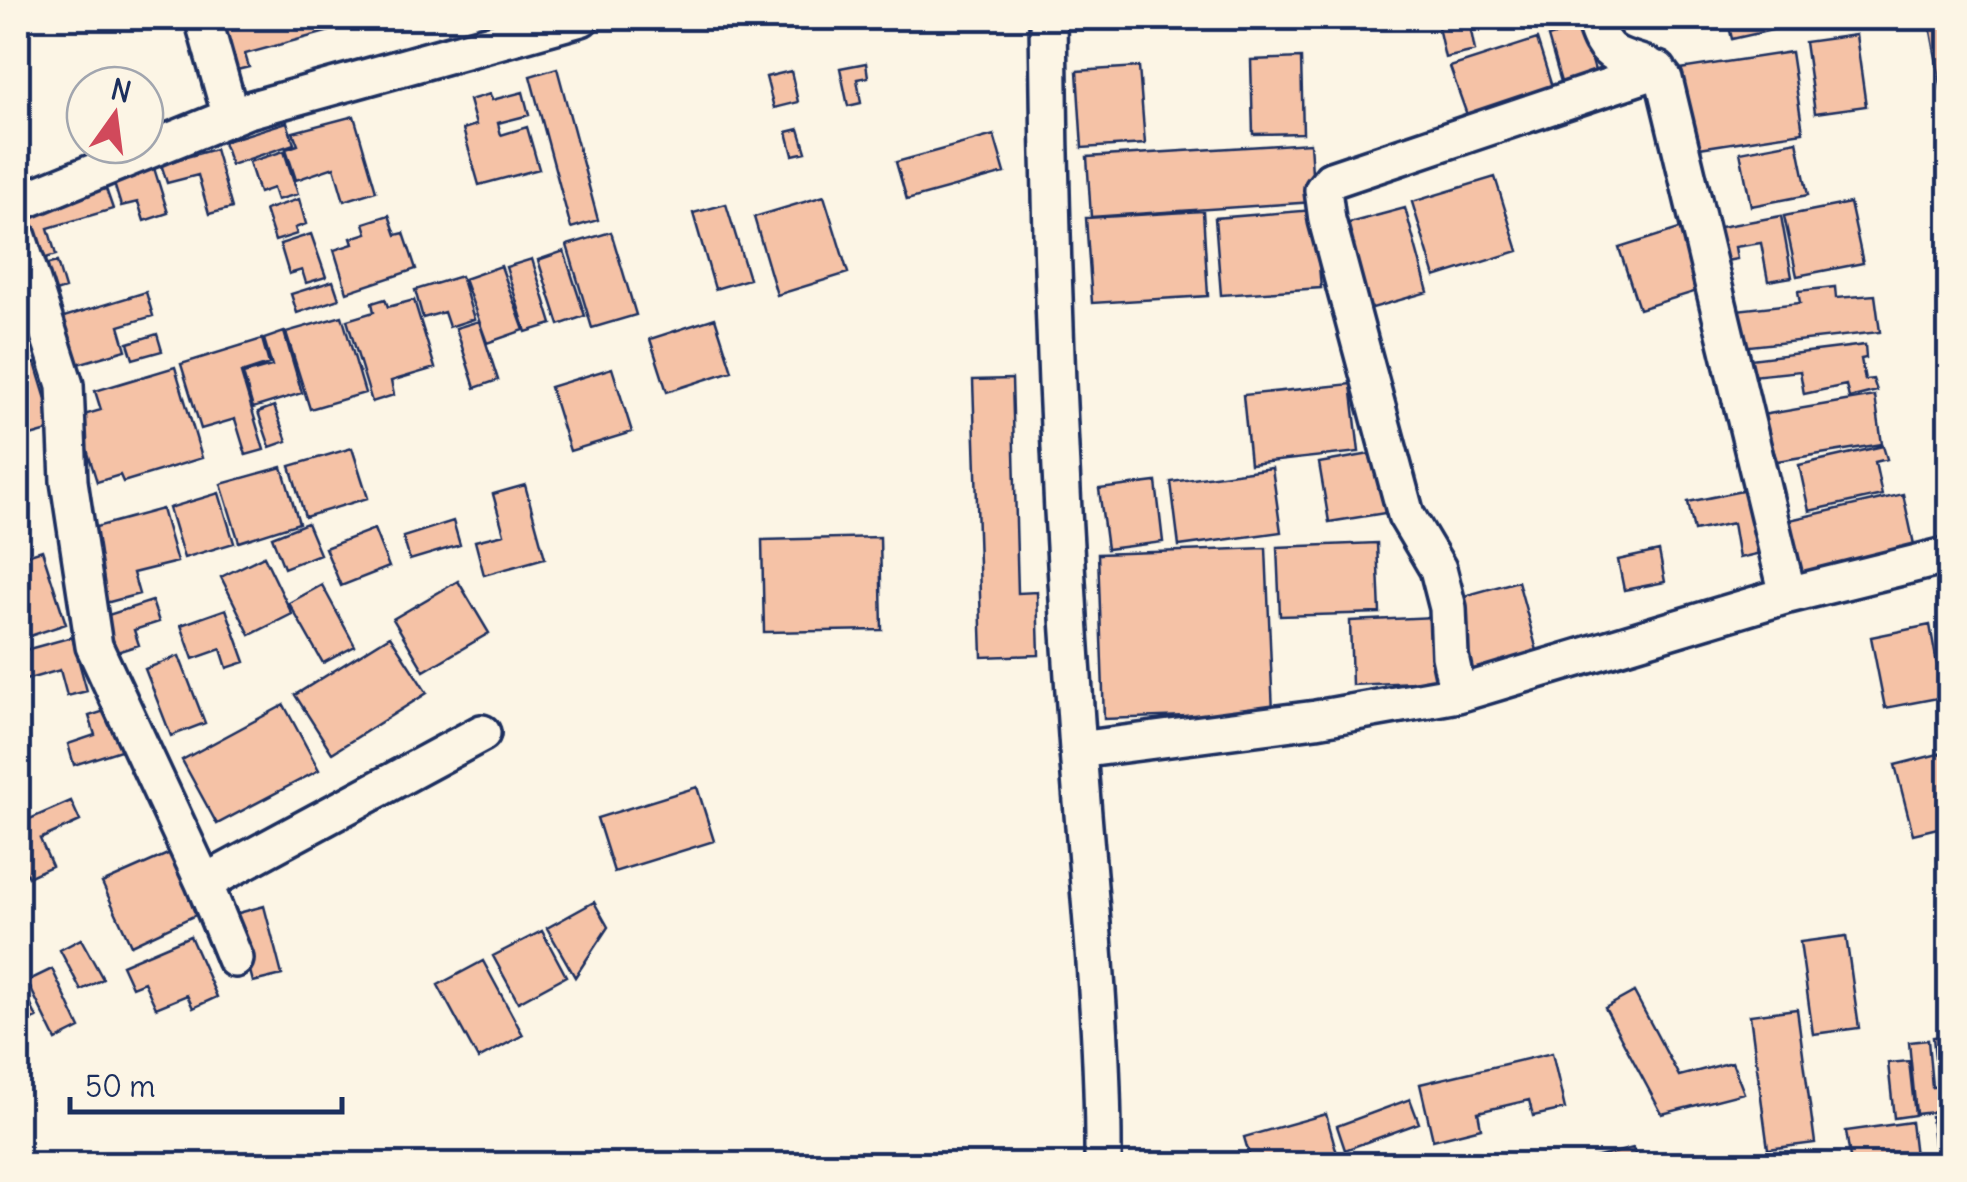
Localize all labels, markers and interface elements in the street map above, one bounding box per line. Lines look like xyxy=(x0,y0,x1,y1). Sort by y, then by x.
north arrow xyxy=(65,65,165,165)
text: N xyxy=(107,71,135,111)
scale bar xyxy=(70,1052,342,1114)
text: 50 m xyxy=(85,1067,155,1105)

